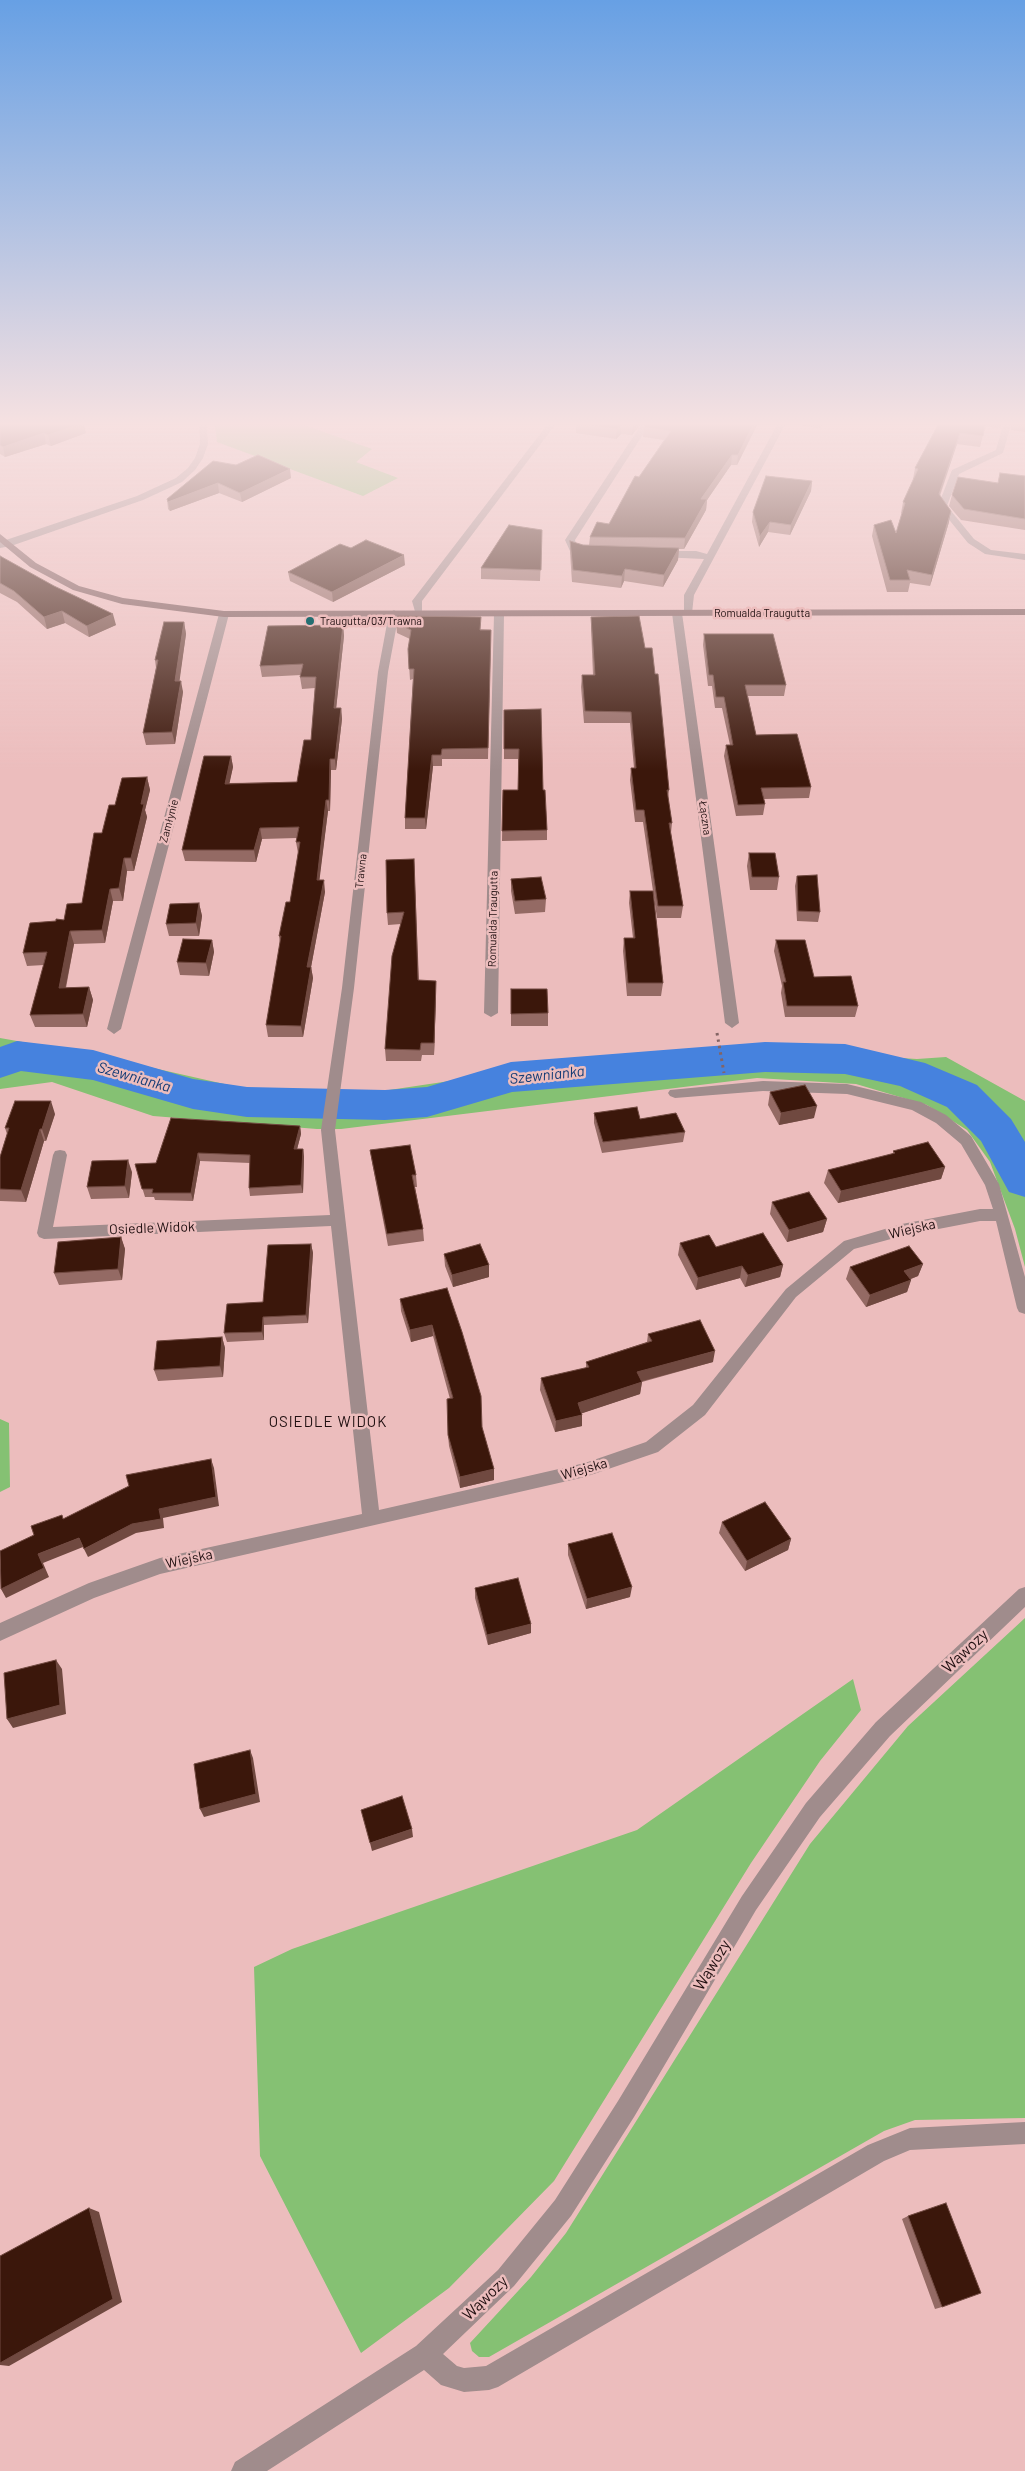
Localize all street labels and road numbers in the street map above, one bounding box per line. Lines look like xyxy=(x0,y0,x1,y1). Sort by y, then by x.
street label: Romualda Traugutta xyxy=(714,606,810,620)
street label: Zamłynie xyxy=(157,798,181,844)
street label: Łączna xyxy=(696,800,714,836)
street label: Trawna xyxy=(353,853,369,889)
street label: Romualda Traugutta xyxy=(486,871,500,967)
street label: Wiejska xyxy=(887,1215,937,1243)
street label: Osiedle Widok xyxy=(109,1218,195,1238)
street label: Wiejska xyxy=(559,1454,609,1484)
street label: Wiejska xyxy=(164,1546,214,1572)
street label: Wąwozy xyxy=(938,1625,992,1677)
street label: Wąwozy xyxy=(689,1936,735,1994)
street label: Wąwozy xyxy=(458,2272,512,2324)

